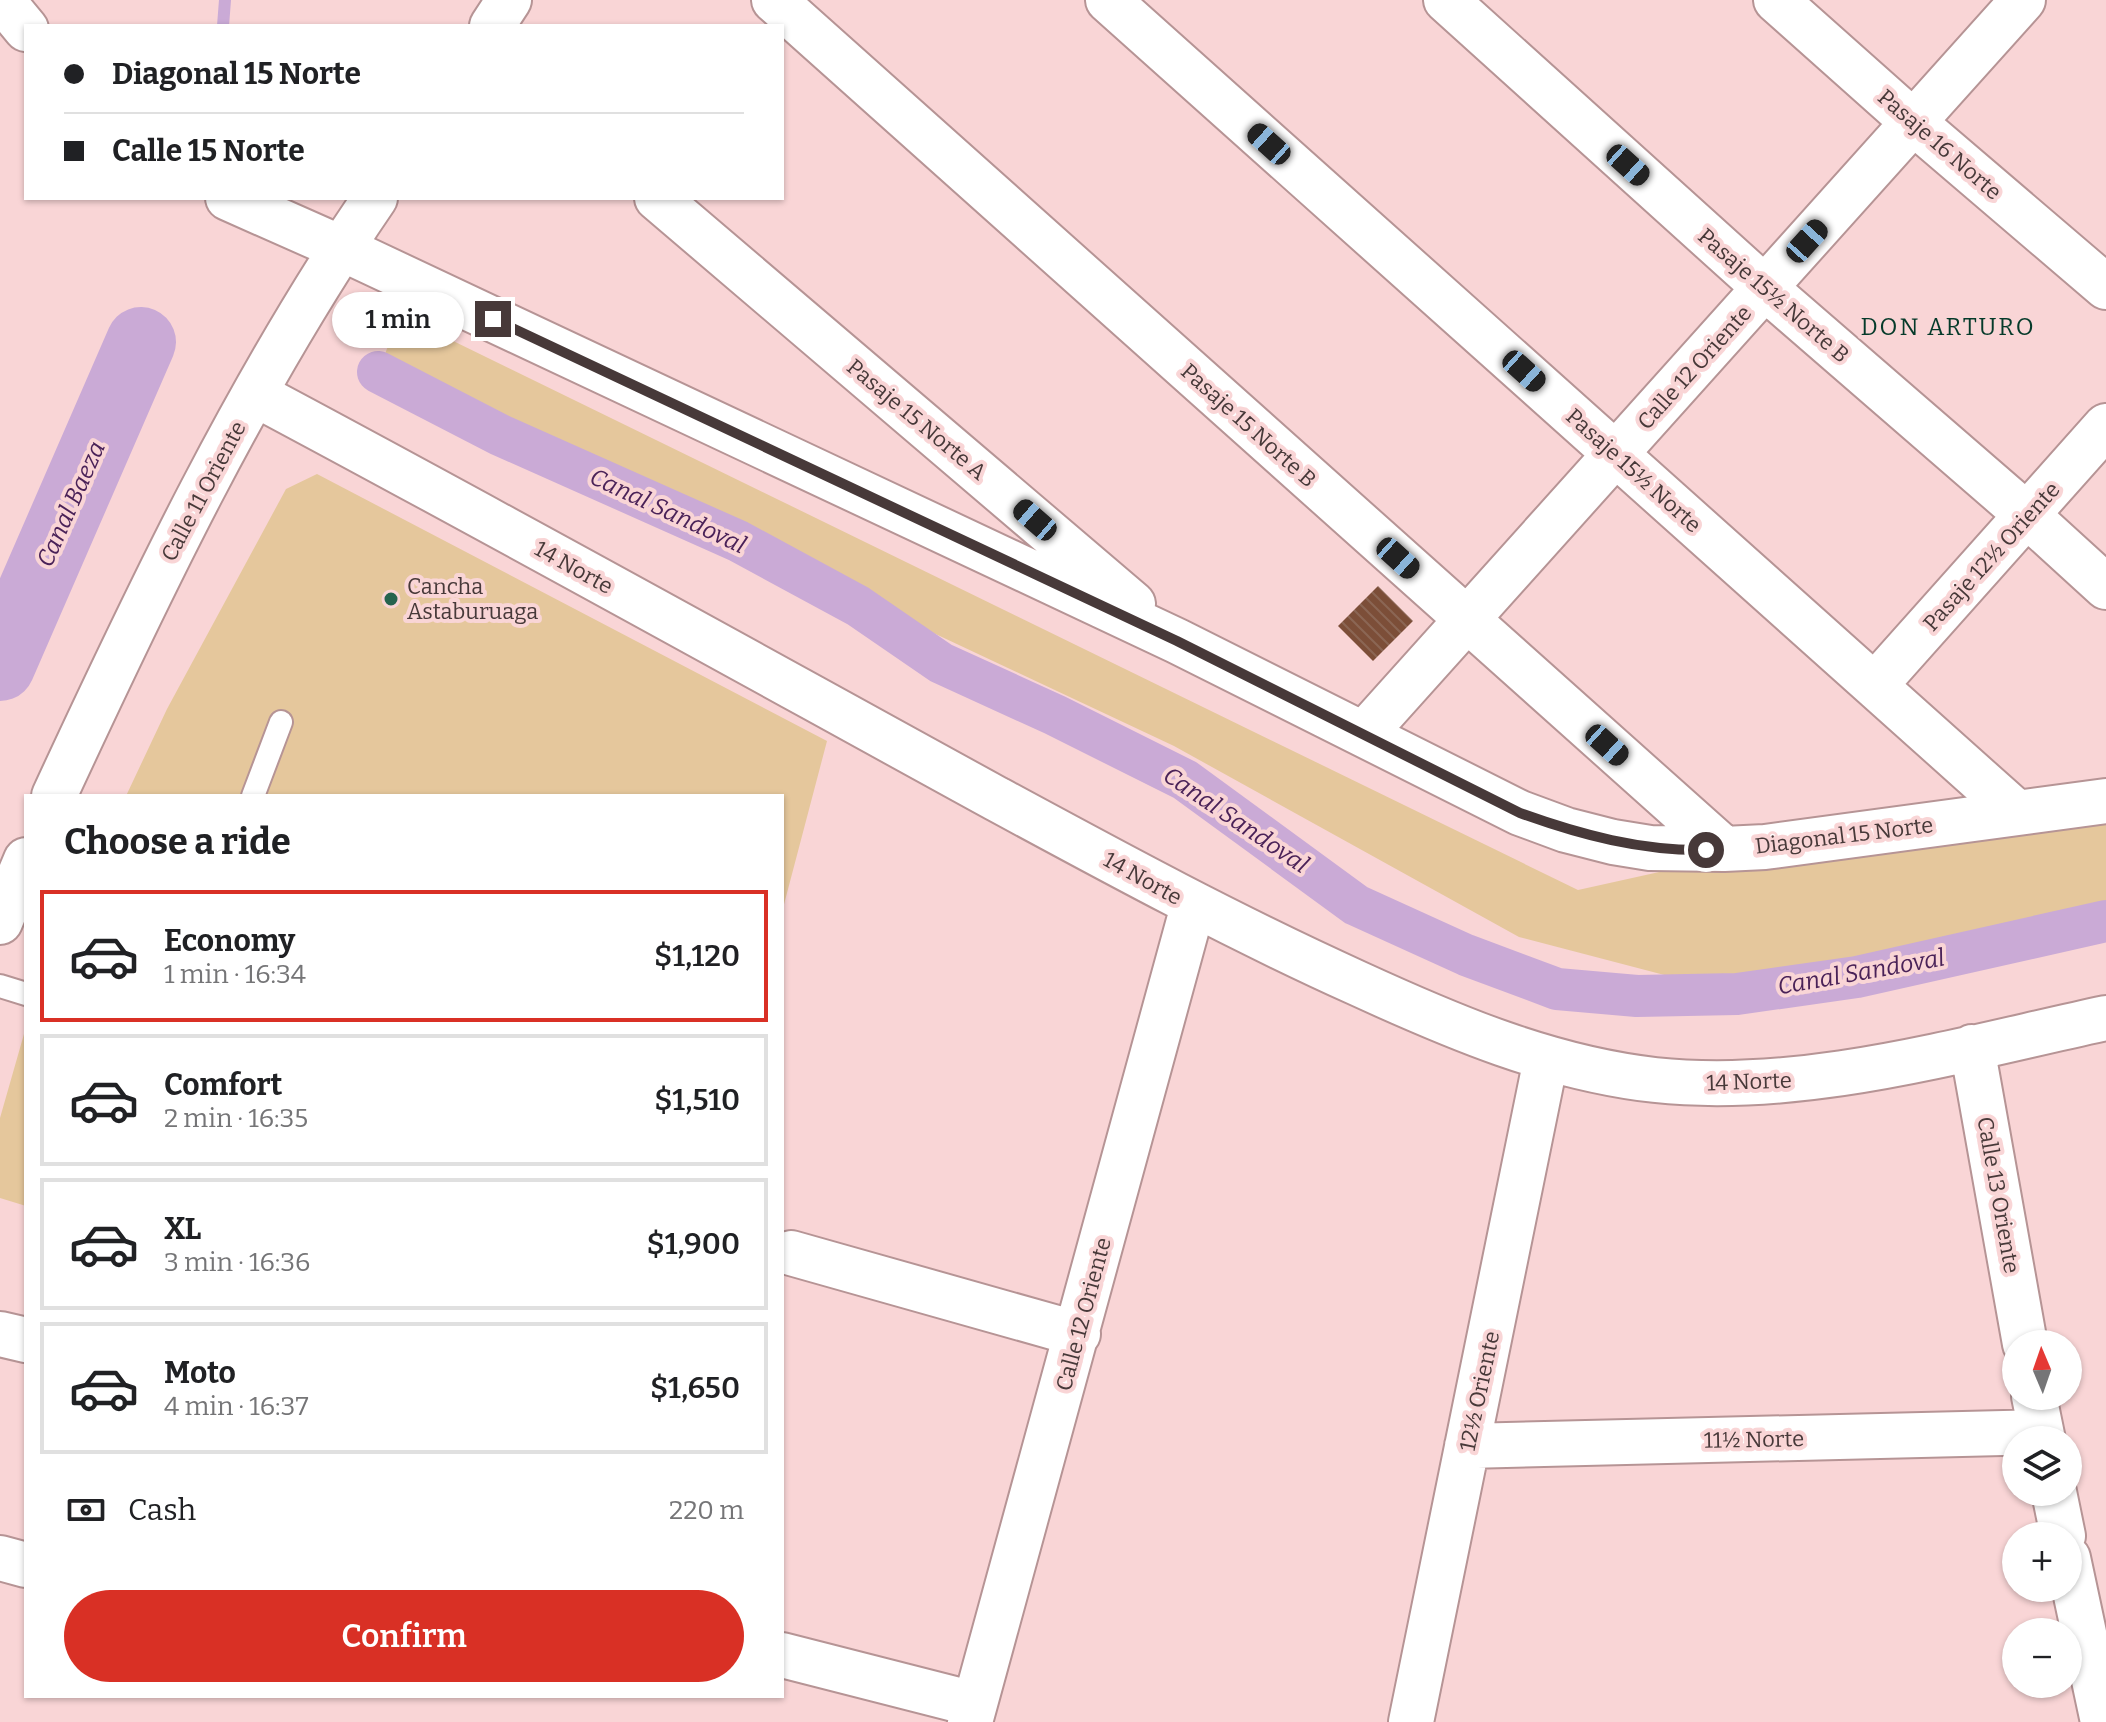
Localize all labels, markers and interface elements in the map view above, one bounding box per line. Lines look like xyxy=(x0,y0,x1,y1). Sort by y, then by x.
text: Diagonal 15 Norte xyxy=(112,56,361,92)
street label: Pasaje 16 Norte xyxy=(1872,83,2007,205)
car xyxy=(1243,119,1295,169)
text: Calle 15 Norte xyxy=(112,133,305,169)
car xyxy=(1602,140,1654,190)
car xyxy=(1782,215,1832,267)
street label: Pasaje 15½ Norte B xyxy=(1693,222,1855,368)
callout: 1 min xyxy=(333,291,465,347)
street label: Calle 12 Oriente xyxy=(1632,300,1757,435)
route end xyxy=(475,301,511,337)
text: 1 min xyxy=(365,304,431,335)
district label: DON ARTURO xyxy=(1860,313,2036,341)
car xyxy=(1498,346,1550,396)
street label: Pasaje 15 Norte A xyxy=(841,353,992,486)
street label: Pasaje 15 Norte B xyxy=(1176,358,1322,493)
street label: Pasaje 15½ Norte xyxy=(1561,403,1707,538)
street label: Calle 11 Oriente xyxy=(155,417,252,566)
water label: Canal Baeza xyxy=(31,437,111,571)
water label: Canal Sandoval xyxy=(585,463,751,559)
street label: Pasaje 12½ Oriente xyxy=(1917,476,2065,636)
car xyxy=(1009,495,1061,545)
car xyxy=(1372,533,1424,583)
street label: 14 Norte xyxy=(530,535,618,600)
place label: Cancha Astaburuaga xyxy=(407,573,538,625)
marker: Cancha Astaburuaga xyxy=(382,590,400,608)
car xyxy=(1581,720,1633,770)
water label: Canal Sandoval xyxy=(1158,761,1314,879)
street label: Diagonal 15 Norte xyxy=(1753,811,1935,860)
text: Choose a ride xyxy=(64,820,291,864)
route start xyxy=(1688,832,1724,868)
street label: 14 Norte xyxy=(1099,846,1187,911)
icon: car xyxy=(68,920,140,992)
text: Economy xyxy=(164,923,295,959)
text: $1,120 xyxy=(654,938,740,974)
water label: Canal Sandoval xyxy=(1775,944,1947,1000)
text: 1 min · 16:34 xyxy=(164,959,306,990)
icon: car xyxy=(68,1064,140,1136)
text: Comfort xyxy=(164,1067,282,1103)
street label: 14 Norte xyxy=(1706,1067,1792,1096)
text: $1,510 xyxy=(654,1082,740,1118)
text: 2 min · 16:35 xyxy=(164,1103,308,1134)
street label: Calle 13 Oriente xyxy=(1971,1115,2026,1275)
icon: car xyxy=(68,1208,140,1280)
text: XL xyxy=(164,1211,201,1247)
text: $1,900 xyxy=(647,1226,740,1262)
street label: Calle 12 Oriente xyxy=(1050,1234,1117,1394)
text: 3 min · 16:36 xyxy=(164,1247,310,1278)
street label: 12½ Oriente xyxy=(1454,1329,1505,1453)
north arrow xyxy=(2002,1330,2082,1410)
map controls xyxy=(2002,1330,2082,1698)
icon: car xyxy=(68,1352,140,1424)
text: Moto xyxy=(164,1355,236,1391)
text: $1,650 xyxy=(650,1370,740,1406)
text: 4 min · 16:37 xyxy=(164,1391,308,1422)
street label: 11½ Norte xyxy=(1704,1425,1804,1454)
button: layers xyxy=(2002,1426,2082,1506)
icon: cash xyxy=(64,1488,108,1532)
text: Cash xyxy=(128,1492,196,1528)
text: 220 m xyxy=(669,1495,744,1526)
button: + xyxy=(2002,1522,2082,1602)
button: Confirm xyxy=(64,1590,744,1682)
button: − xyxy=(2002,1618,2082,1698)

